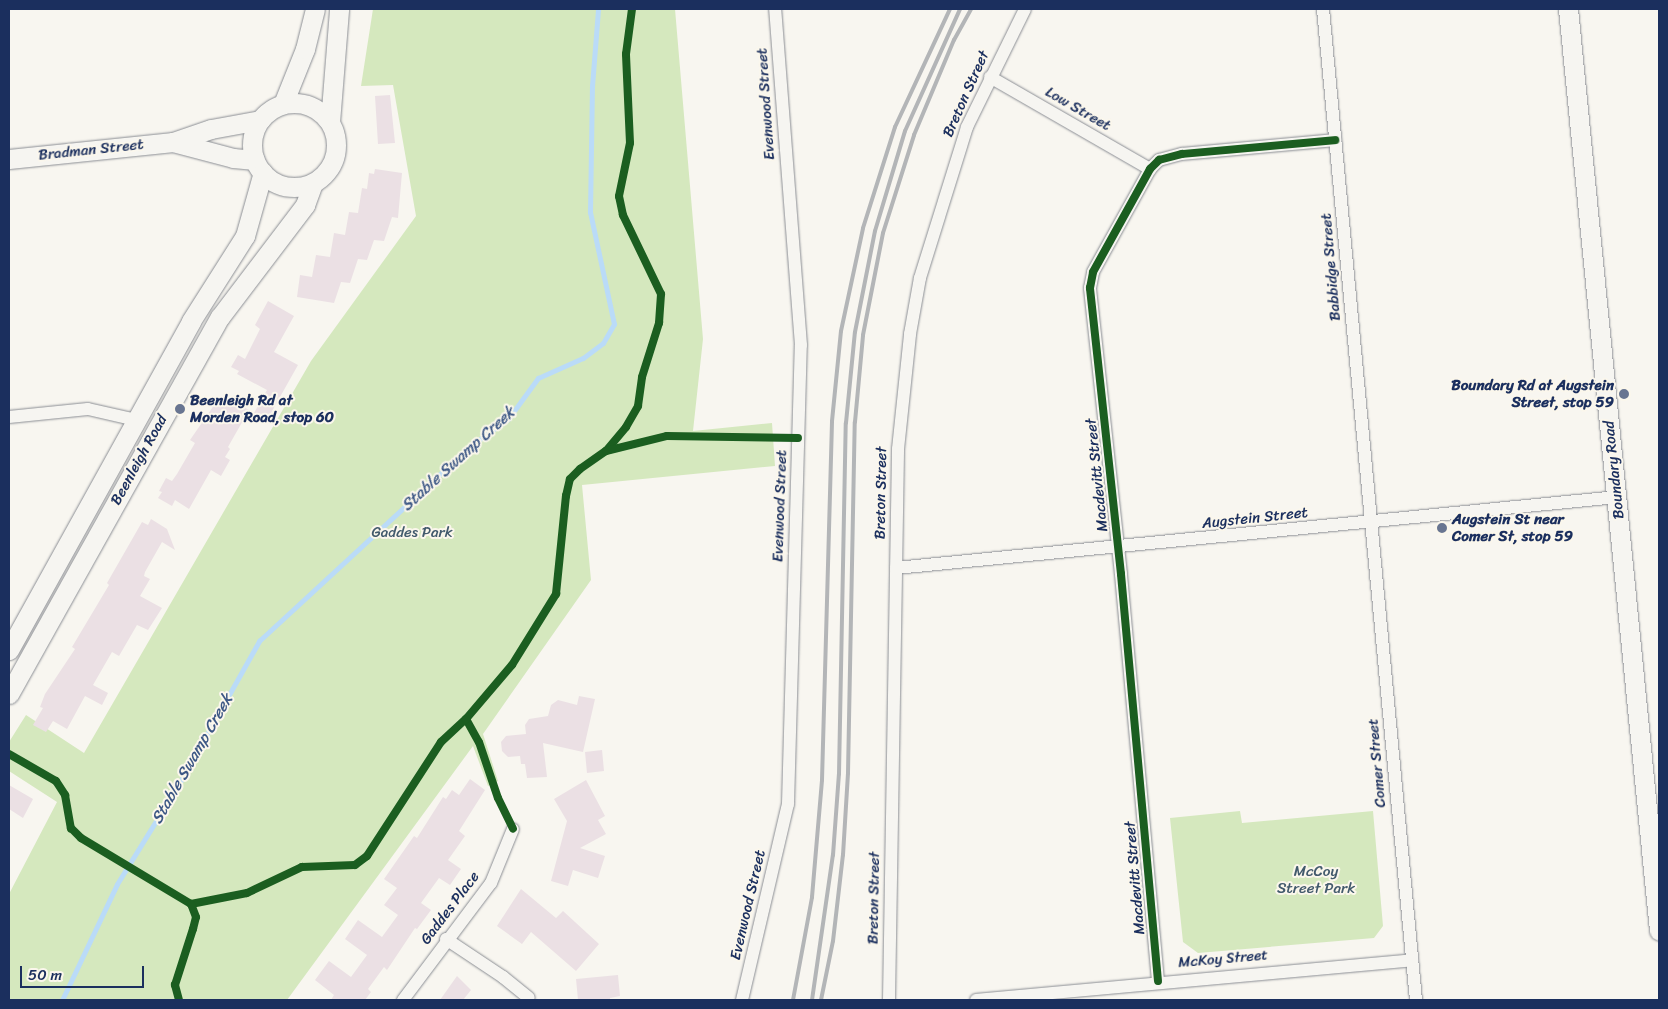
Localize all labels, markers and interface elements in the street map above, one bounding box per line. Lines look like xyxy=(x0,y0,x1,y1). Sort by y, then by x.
street label: Evenwood Street xyxy=(753,48,779,160)
street label: Breton Street xyxy=(939,48,993,140)
street label: Low Street xyxy=(1042,83,1114,135)
street label: Bradman Street xyxy=(38,136,144,164)
street label: Babbidge Street xyxy=(1317,213,1345,321)
place label: Boundary Rd at Augstein Street, stop 59 xyxy=(1450,376,1614,411)
marker: Boundary Rd at Augstein Street, stop 59 xyxy=(1618,388,1630,400)
place label: Beenleigh Rd at Morden Road, stop 60 xyxy=(190,391,335,426)
marker: Beenleigh Rd at Morden Road, stop 60 xyxy=(174,403,186,415)
water label: Stable Swamp Creek xyxy=(397,403,519,515)
street label: Beenleigh Road xyxy=(107,412,171,508)
street label: Macdevitt Street xyxy=(1082,417,1112,533)
street label: Boundary Road xyxy=(1600,420,1628,520)
street label: Breton Street xyxy=(871,446,891,540)
street label: Evenwood Street xyxy=(769,450,791,562)
street label: Augstein Street xyxy=(1201,504,1309,532)
place label: Augstein St near Comer St, stop 59 xyxy=(1452,510,1573,545)
marker: Augstein St near Comer St, stop 59 xyxy=(1436,522,1448,534)
park label: Gaddes Park xyxy=(371,524,453,542)
water label: Stable Swamp Creek xyxy=(147,691,237,827)
street label: Comer Street xyxy=(1364,717,1390,809)
street label: Macdevitt Street xyxy=(1121,820,1149,936)
street label: Evenwood Street xyxy=(727,848,769,962)
street label: Breton Street xyxy=(864,851,884,945)
park label: McCoy Street Park xyxy=(1277,862,1355,897)
street label: Gaddes Place xyxy=(417,868,483,948)
street label: McKoy Street xyxy=(1177,946,1269,972)
scale bar xyxy=(22,956,146,988)
text: 50 m xyxy=(28,962,62,988)

